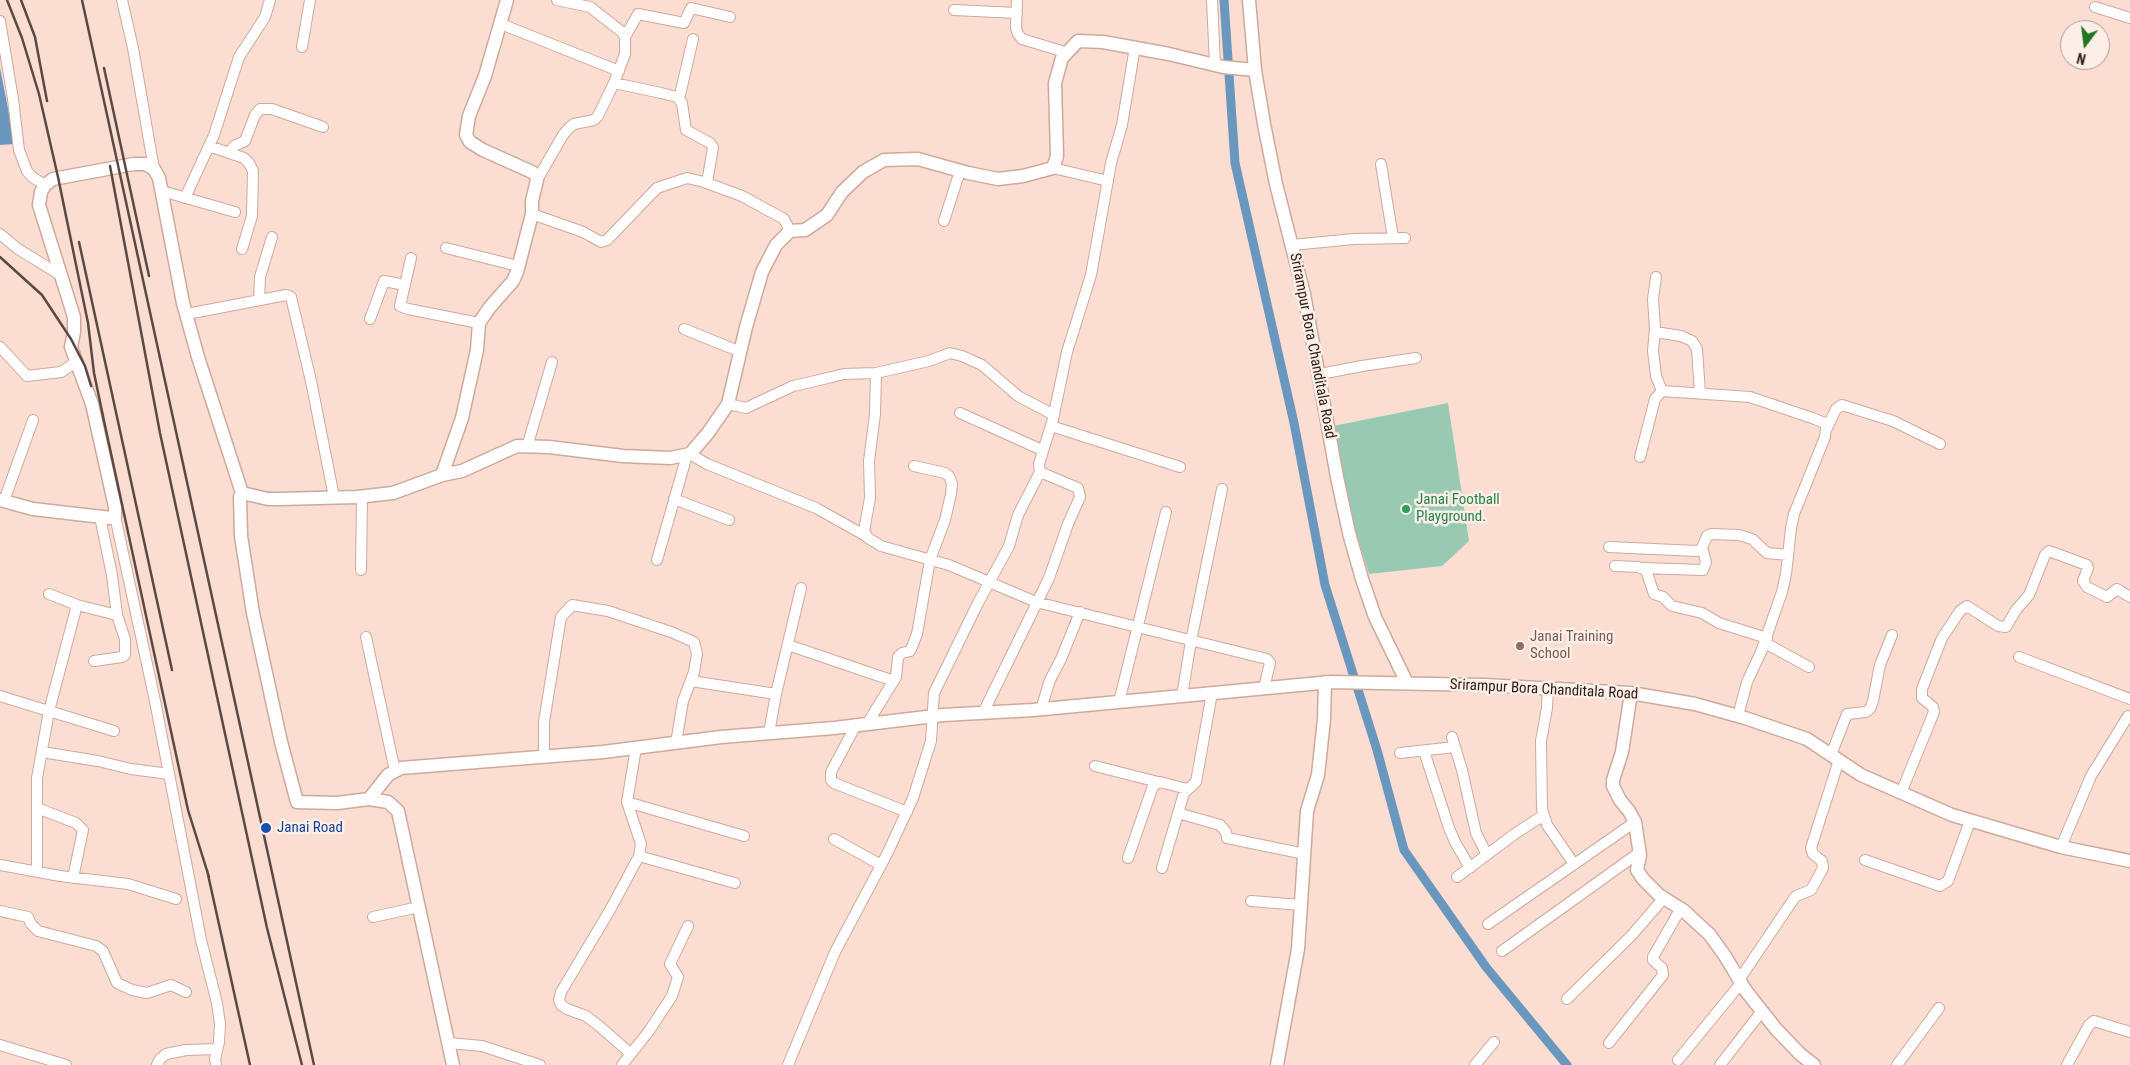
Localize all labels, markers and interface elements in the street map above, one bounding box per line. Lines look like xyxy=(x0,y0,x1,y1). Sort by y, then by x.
north arrow xyxy=(2060,20,2110,70)
text: N xyxy=(2075,50,2088,67)
street label: Srirampur Bora Chanditala Road xyxy=(1285,252,1339,440)
place label: Janai Football Playground. xyxy=(1416,491,1500,526)
marker: Janai Football Playground. xyxy=(1400,503,1412,515)
place label: Janai Training School xyxy=(1530,628,1613,663)
marker: Janai Training School xyxy=(1514,640,1526,652)
street label: Srirampur Bora Chanditala Road xyxy=(1449,676,1639,704)
place label: Janai Road xyxy=(277,819,343,837)
marker: Janai Road xyxy=(259,821,273,835)

